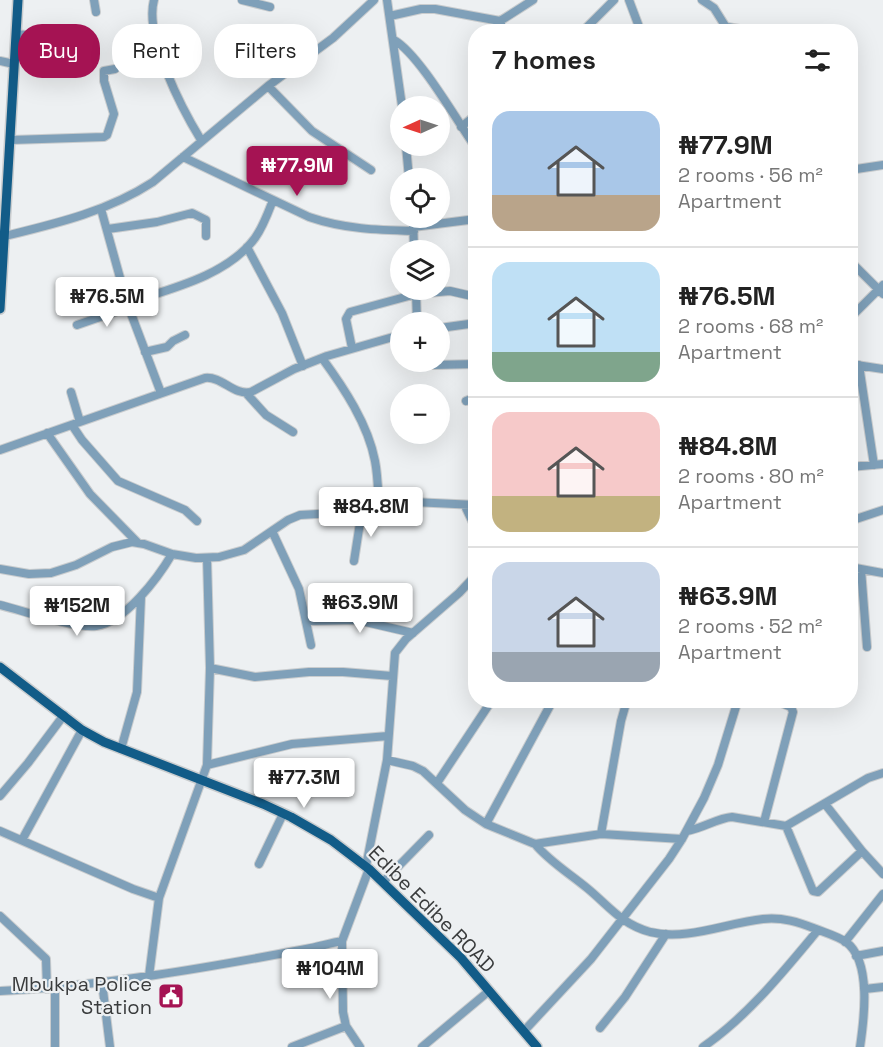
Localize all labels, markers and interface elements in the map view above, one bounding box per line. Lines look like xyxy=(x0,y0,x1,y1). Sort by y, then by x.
chip: Buy xyxy=(18,24,100,78)
chip: Rent xyxy=(112,24,202,78)
chip: Filters xyxy=(214,24,318,78)
text: 7 homes xyxy=(492,43,596,77)
icon: filters xyxy=(801,44,834,77)
north arrow xyxy=(390,96,450,156)
map controls xyxy=(390,96,450,444)
text: ₦77.9M xyxy=(678,128,773,162)
icon: home xyxy=(540,135,612,207)
pin: ₦77.9M xyxy=(248,146,346,197)
text: ₦77.9M xyxy=(261,152,333,178)
text: 2 rooms · 56 m² xyxy=(678,162,823,188)
button: locate xyxy=(390,168,450,228)
text: Apartment xyxy=(678,188,782,214)
button: layers xyxy=(390,240,450,300)
pin: ₦76.5M xyxy=(58,277,156,328)
text: ₦76.5M xyxy=(678,279,776,313)
text: ₦76.5M xyxy=(69,283,145,309)
icon: home xyxy=(540,286,612,358)
button: + xyxy=(390,312,450,372)
text: 2 rooms · 68 m² xyxy=(678,313,823,339)
text: Apartment xyxy=(678,339,782,365)
button: − xyxy=(390,384,450,444)
text: ₦84.8M xyxy=(678,429,777,463)
icon: home xyxy=(540,436,612,508)
text: 2 rooms · 80 m² xyxy=(678,463,824,489)
pin: ₦84.8M xyxy=(322,487,420,538)
text: Apartment xyxy=(678,489,782,515)
text: ₦84.8M xyxy=(333,493,409,519)
text: ₦63.9M xyxy=(678,579,778,613)
pin: ₦63.9M xyxy=(311,583,409,634)
pin: ₦152M xyxy=(35,586,119,637)
icon: home xyxy=(540,586,612,658)
text: ₦63.9M xyxy=(322,589,398,615)
text: ₦152M xyxy=(44,592,110,618)
text: 2 rooms · 52 m² xyxy=(678,613,822,639)
text: Apartment xyxy=(678,639,782,665)
pin: ₦77.3M xyxy=(255,758,353,809)
text: ₦77.3M xyxy=(268,764,340,790)
street label: Edibe Edibe ROAD xyxy=(363,840,501,978)
pin: ₦104M xyxy=(288,949,372,1000)
text: ₦104M xyxy=(296,955,364,981)
place label: Mbukpa Police Station xyxy=(12,971,152,1020)
public building icon: Mbukpa Police Station xyxy=(156,981,186,1011)

